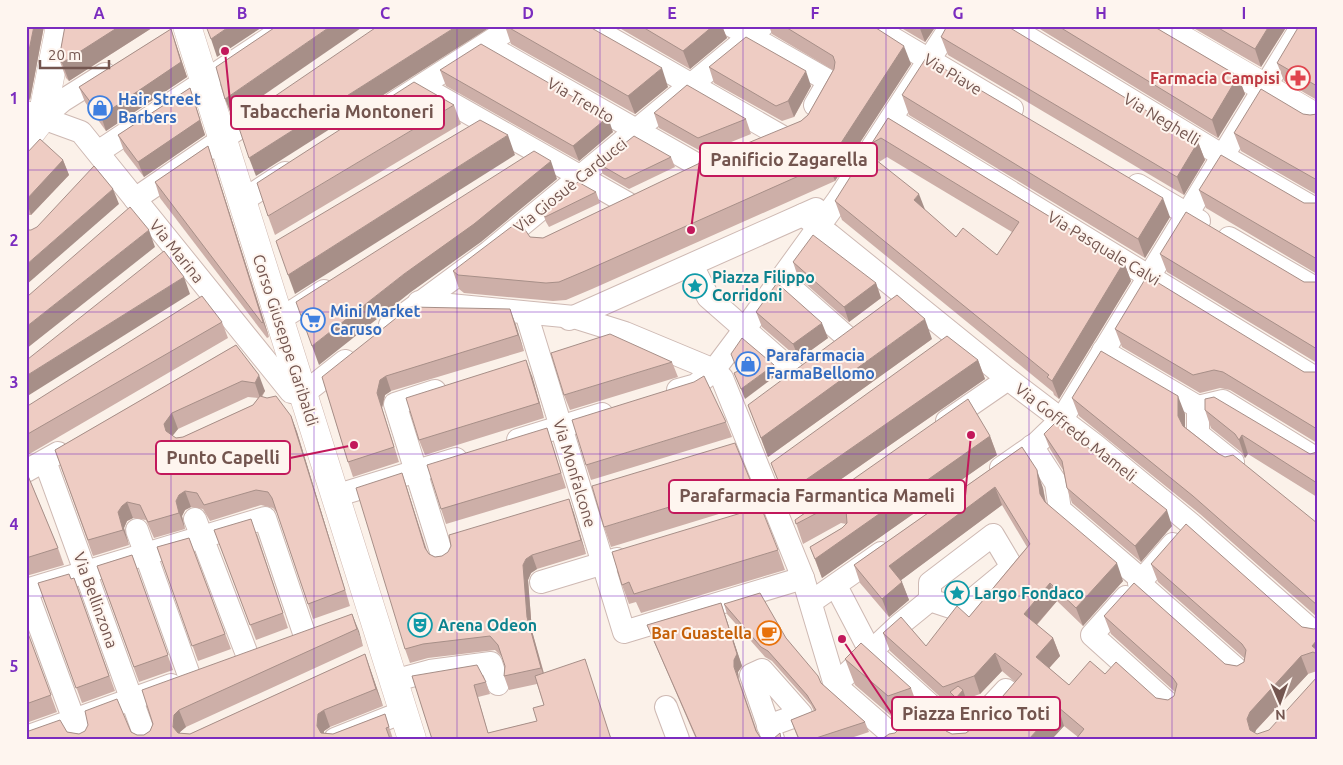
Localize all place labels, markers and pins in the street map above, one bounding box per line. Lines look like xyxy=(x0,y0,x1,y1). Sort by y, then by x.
pharmacy icon: Farmacia Campisi xyxy=(1285,65,1311,91)
place label: Farmacia Campisi xyxy=(1150,69,1280,87)
place label: Hair Street Barbers xyxy=(118,90,201,126)
shop icon: Hair Street Barbers xyxy=(87,95,113,121)
callout: Tabaccheria Montoneri xyxy=(231,96,444,129)
callout: Panificio Zagarella xyxy=(700,143,877,176)
place label: Piazza Filippo Corridoni xyxy=(712,268,815,304)
place icon: Piazza Filippo Corridoni xyxy=(682,273,708,299)
place label: Mini Market Caruso xyxy=(330,302,420,338)
supermarket icon: Mini Market Caruso xyxy=(300,307,326,333)
place label: Parafarmacia FarmaBellomo xyxy=(766,346,875,382)
shop icon: Parafarmacia FarmaBellomo xyxy=(735,351,761,377)
callout: Punto Capelli xyxy=(156,441,290,474)
callout: Parafarmacia Farmantica Mameli xyxy=(669,480,965,513)
place icon: Largo Fondaco xyxy=(944,580,970,606)
place label: Largo Fondaco xyxy=(974,584,1084,602)
theatre icon: Arena Odeon xyxy=(407,612,433,638)
place label: Arena Odeon xyxy=(438,616,537,634)
cafe icon: Bar Guastella xyxy=(756,620,782,646)
place label: Bar Guastella xyxy=(651,624,752,642)
callout: Piazza Enrico Toti xyxy=(892,697,1060,730)

